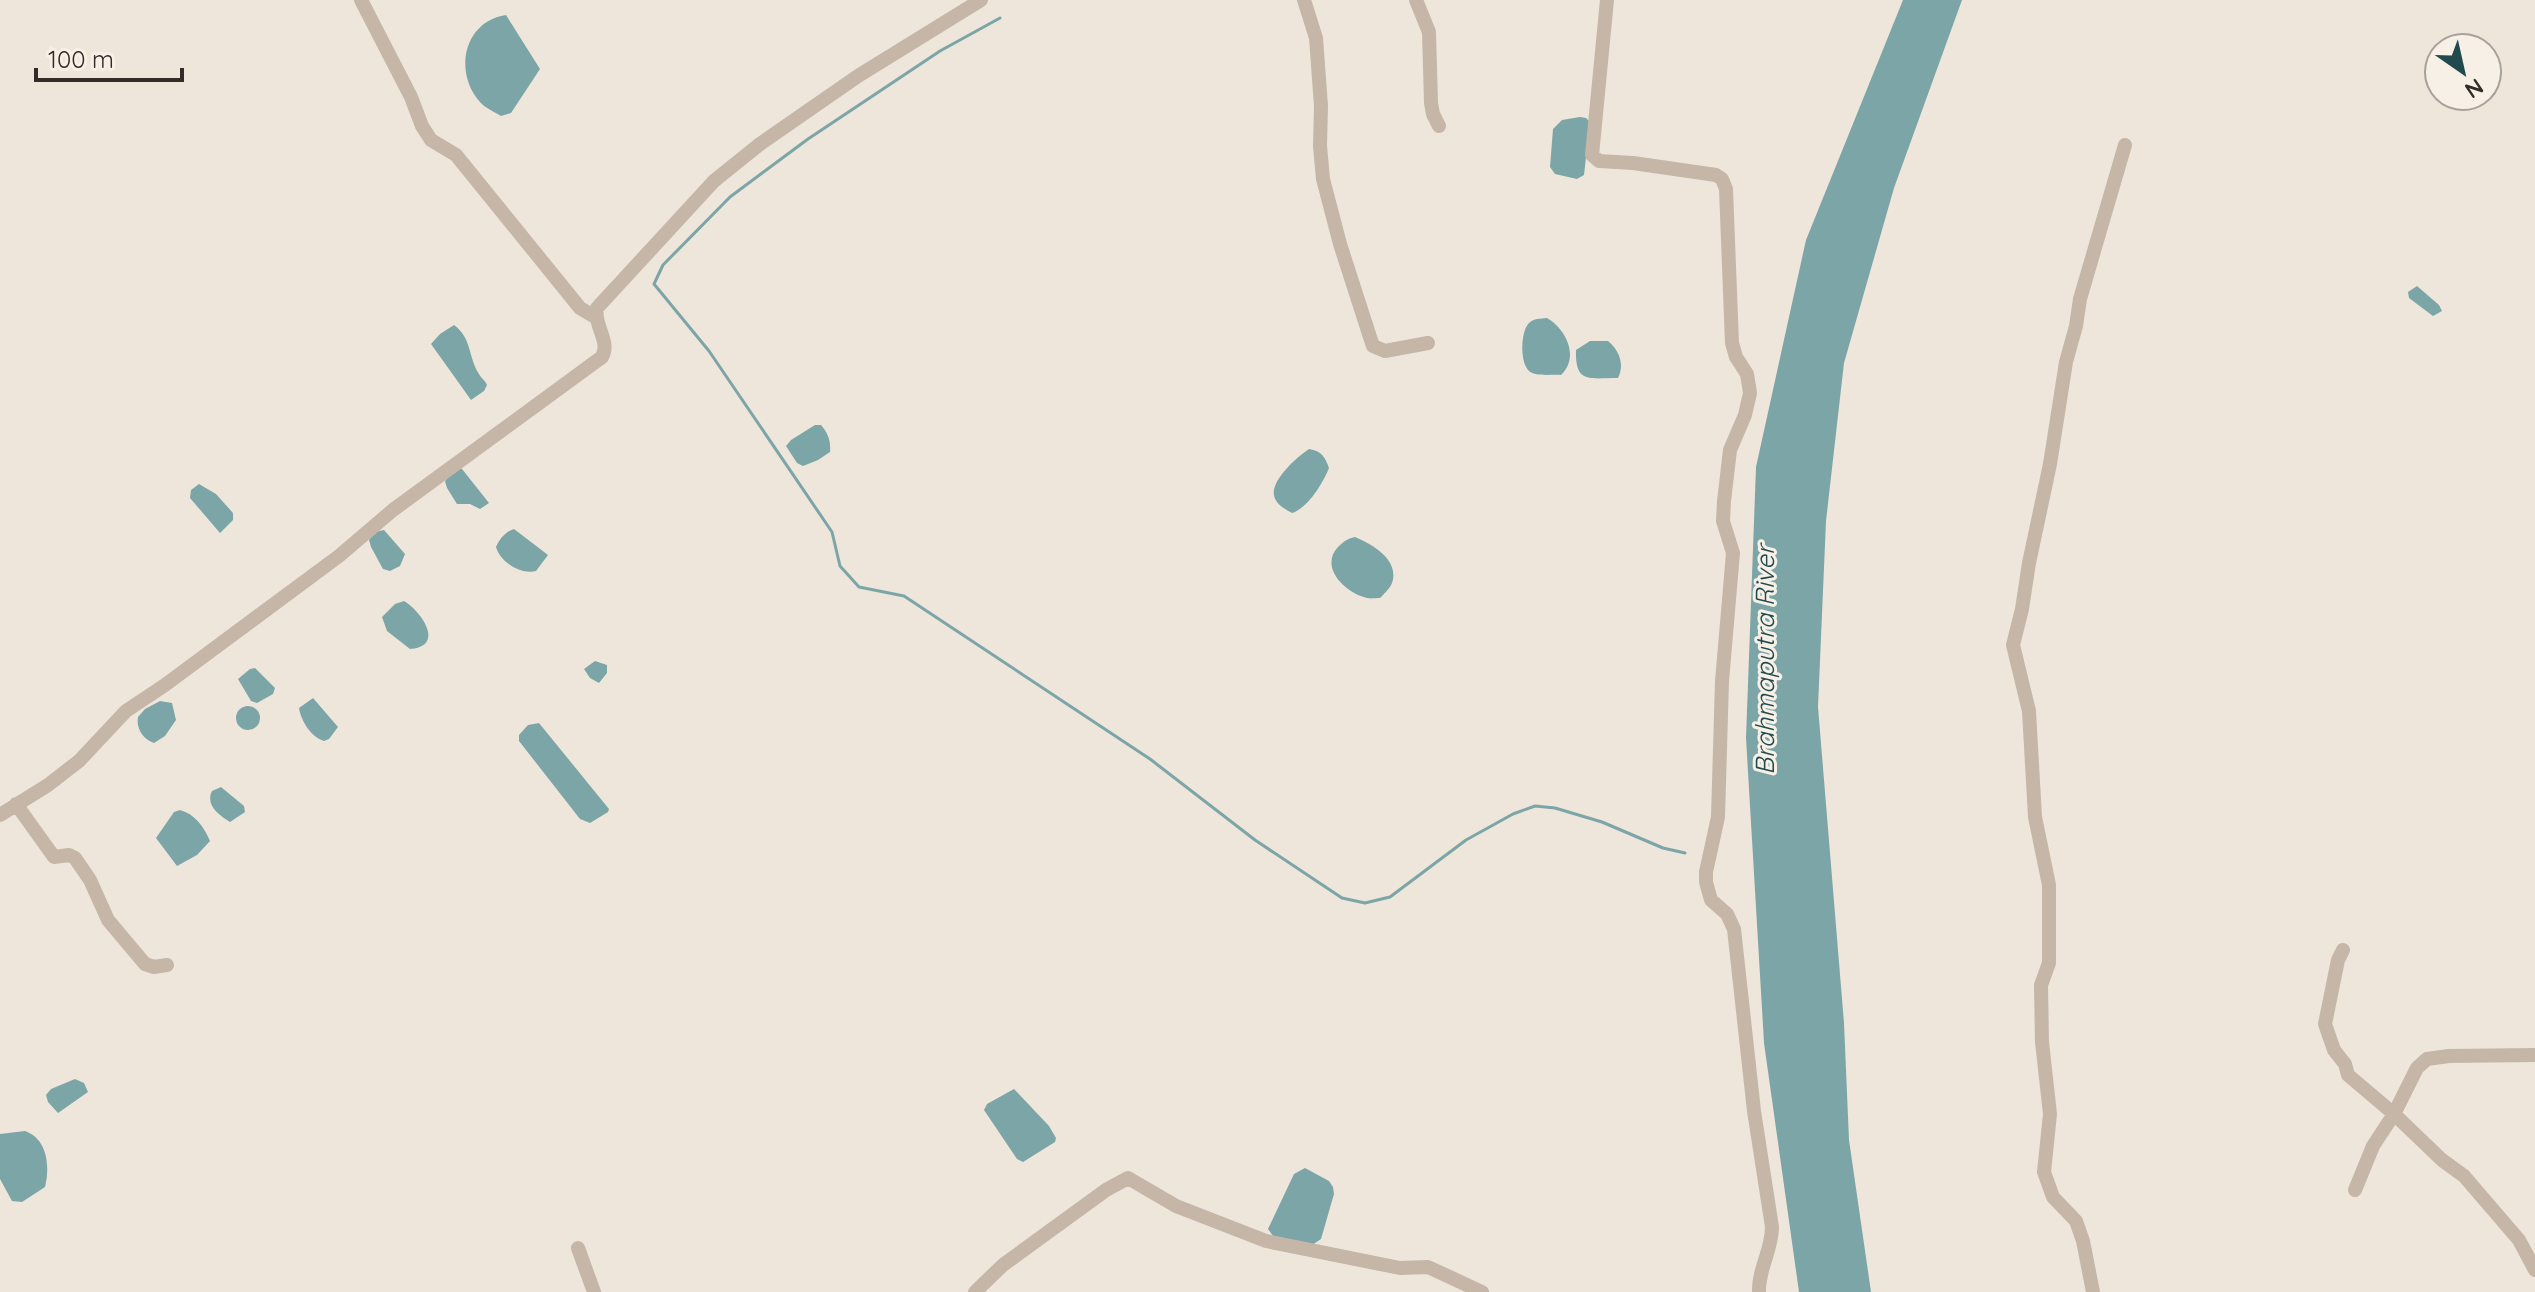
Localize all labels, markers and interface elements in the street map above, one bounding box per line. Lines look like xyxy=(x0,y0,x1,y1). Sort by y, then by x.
scale bar xyxy=(36,32,182,82)
north arrow xyxy=(2423,32,2503,112)
text: 100 m xyxy=(48,44,114,74)
text: N xyxy=(2460,72,2489,105)
water label: Brahmaputra River xyxy=(1748,542,1781,775)

